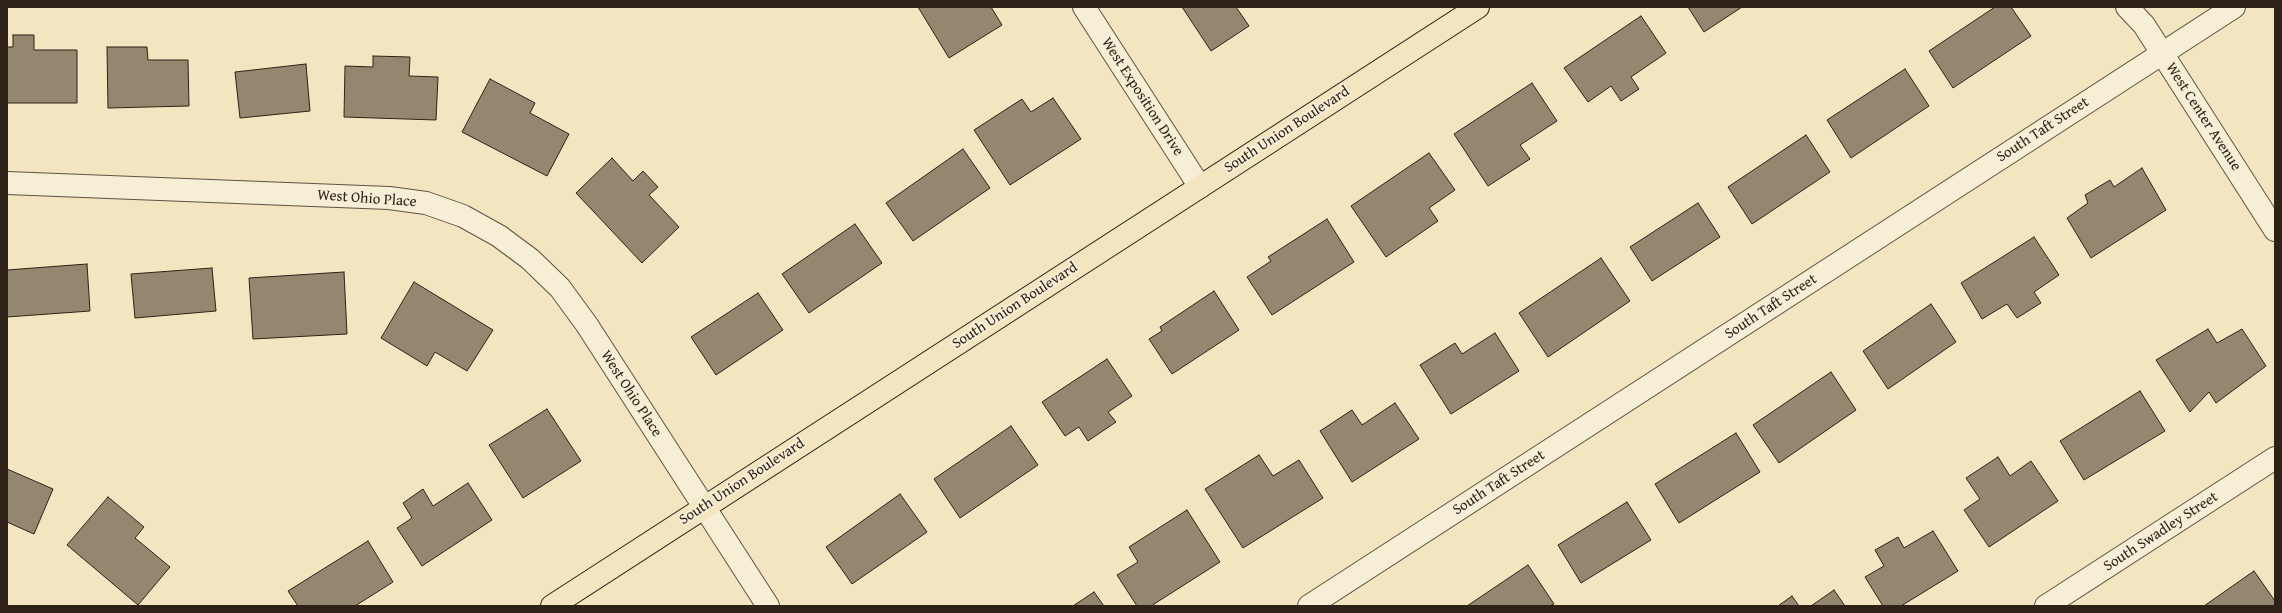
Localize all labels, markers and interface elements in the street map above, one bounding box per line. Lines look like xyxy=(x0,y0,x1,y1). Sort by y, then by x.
street label: West Exposition Drive xyxy=(1097,34,1187,160)
street label: West Center Avenue xyxy=(2161,60,2245,174)
street label: South Union Boulevard xyxy=(1221,83,1353,177)
street label: South Taft Street xyxy=(1993,93,2093,167)
street label: West Ohio Place xyxy=(317,187,417,211)
street label: South Union Boulevard xyxy=(949,259,1081,353)
street label: South Taft Street xyxy=(1721,270,1821,344)
street label: West Ohio Place xyxy=(596,347,666,441)
street label: South Union Boulevard xyxy=(676,435,808,529)
street label: South Taft Street xyxy=(1449,446,1549,520)
street label: South Swadley Street xyxy=(2100,488,2222,576)

